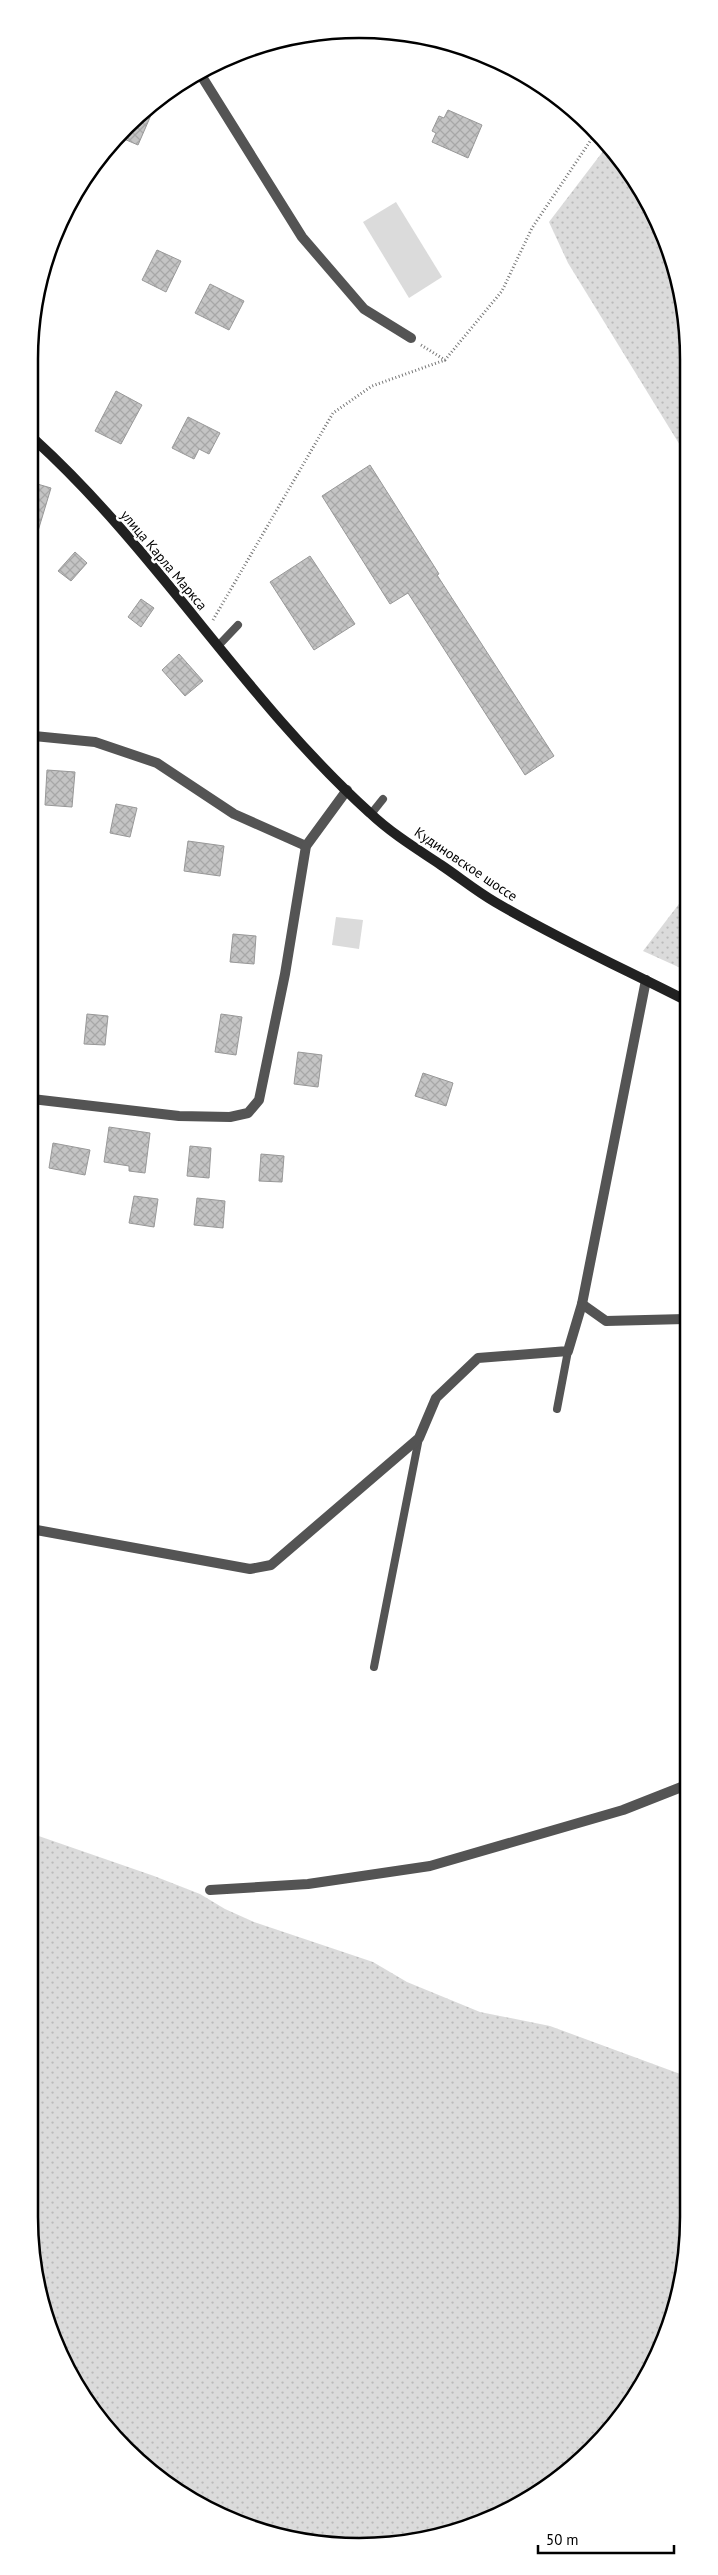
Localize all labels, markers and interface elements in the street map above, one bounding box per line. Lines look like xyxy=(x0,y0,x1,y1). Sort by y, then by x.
street label: улица Карла Маркса xyxy=(117,506,211,614)
street label: Кудиновское шоссе xyxy=(411,823,521,905)
scale bar xyxy=(538,2522,674,2554)
text: 50 m xyxy=(546,2530,579,2549)

